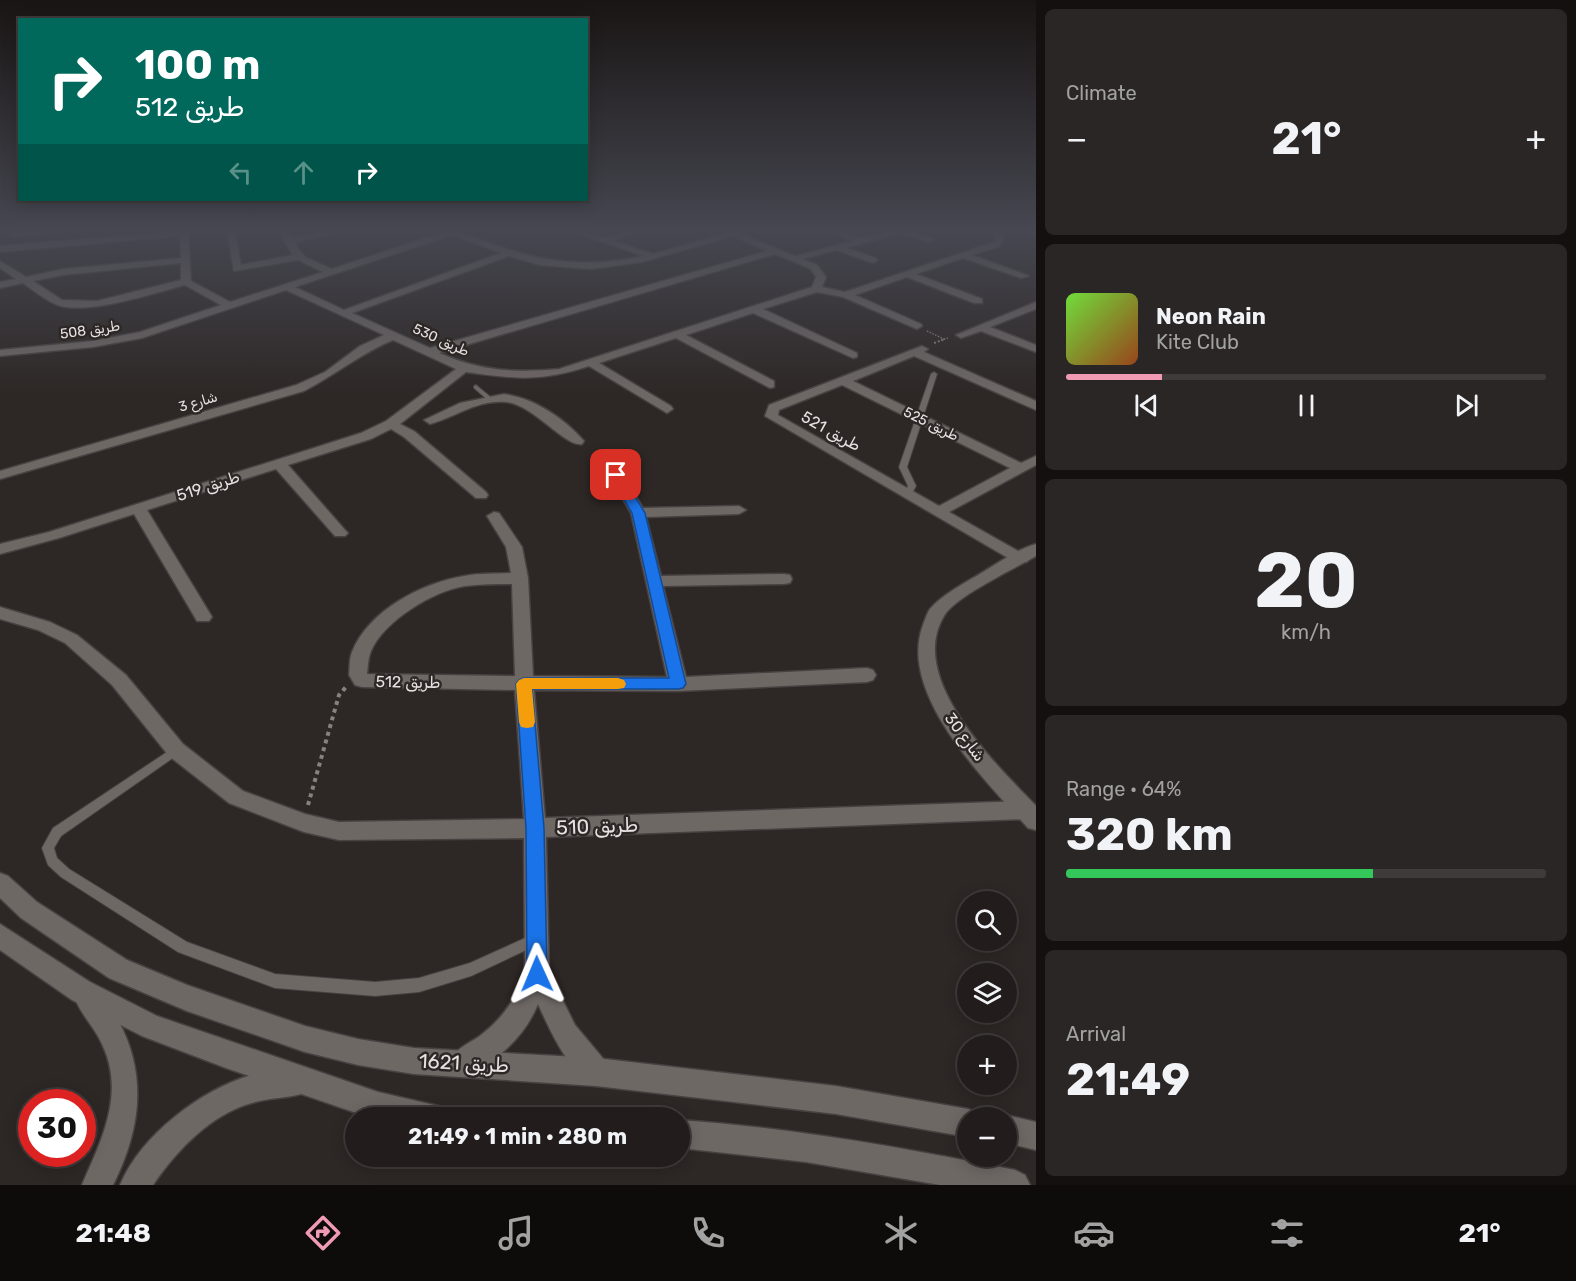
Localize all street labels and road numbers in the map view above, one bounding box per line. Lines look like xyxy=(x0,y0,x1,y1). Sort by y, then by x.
street label: طريق 508 xyxy=(59,317,121,343)
street label: طريق 530 xyxy=(410,320,472,360)
street label: شارع 3 xyxy=(177,388,220,418)
street label: طريق 525 xyxy=(901,403,961,445)
street label: طريق 521 xyxy=(798,407,864,456)
street label: طريق 519 xyxy=(174,467,242,506)
street label: طريق 512 xyxy=(375,672,441,693)
street label: شارع 30 xyxy=(939,709,989,766)
street label: طريق 510 xyxy=(556,813,638,839)
street label: طريق 1621 xyxy=(419,1049,509,1077)

